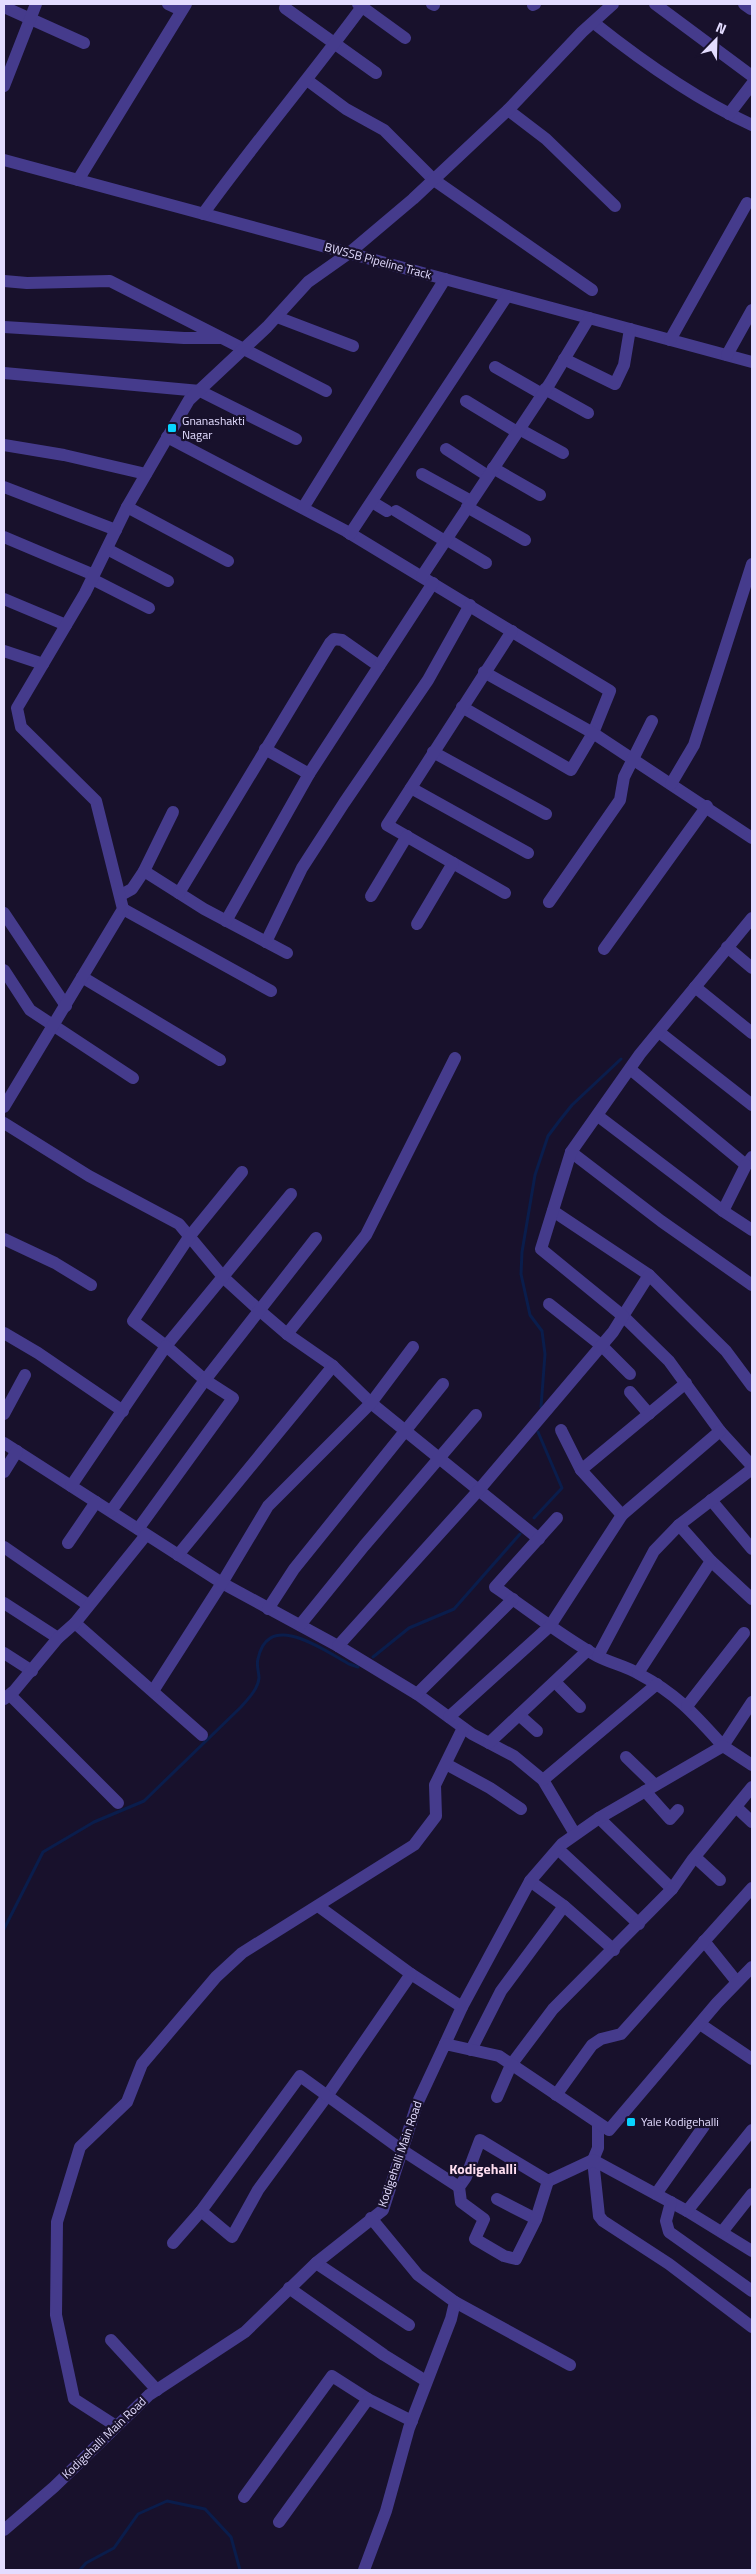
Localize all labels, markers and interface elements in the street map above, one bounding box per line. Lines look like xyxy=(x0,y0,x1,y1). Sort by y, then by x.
north arrow xyxy=(691,15,741,65)
text: N xyxy=(713,16,730,39)
street label: BWSSB Pipeline Track xyxy=(322,237,434,284)
place label: Gnanashakti Nagar xyxy=(182,411,245,444)
marker: Gnanashakti Nagar xyxy=(166,422,178,434)
street label: Kodigehalli Main Road xyxy=(372,2098,427,2210)
place label: Yale Kodigehalli xyxy=(641,2112,719,2131)
marker: Yale Kodigehalli xyxy=(625,2116,637,2128)
district label: Kodigehalli xyxy=(449,2158,517,2179)
street label: Kodigehalli Main Road xyxy=(57,2392,150,2483)

